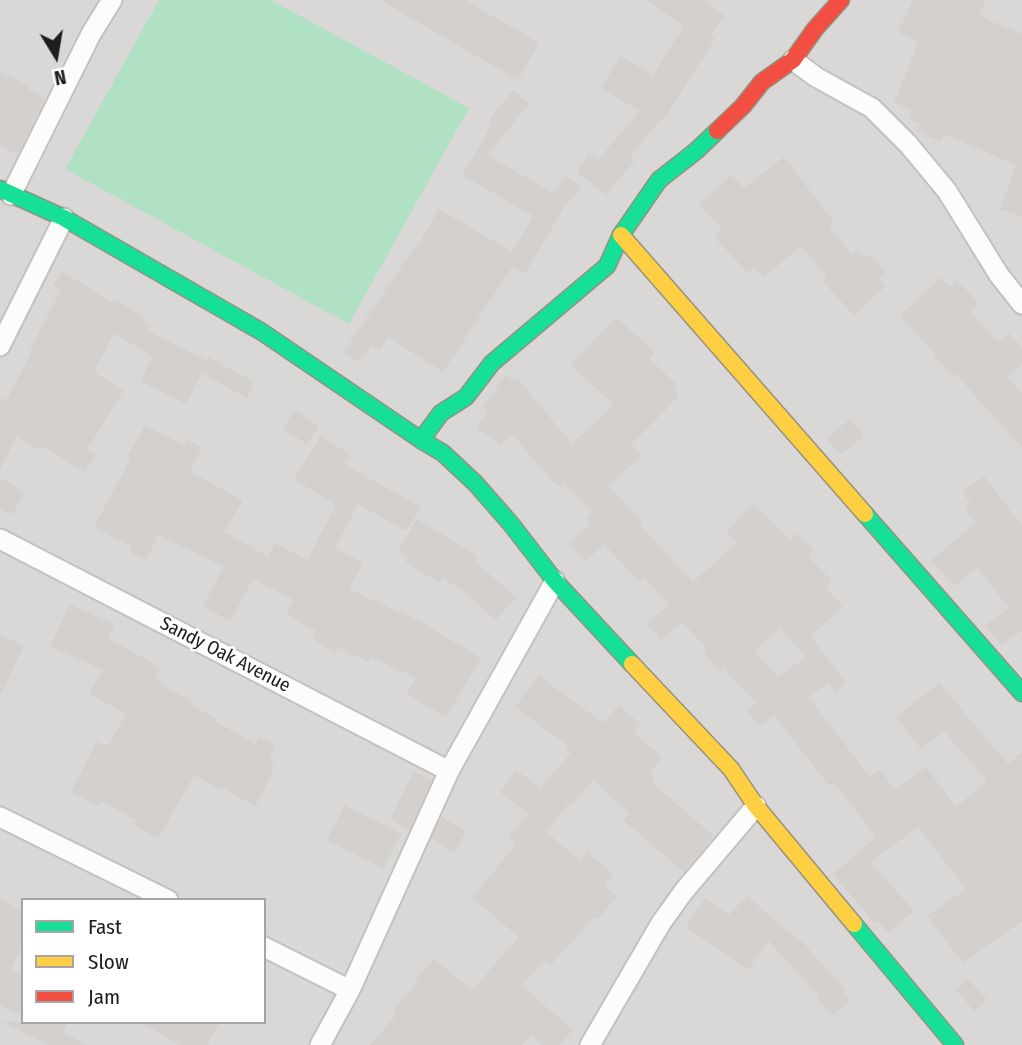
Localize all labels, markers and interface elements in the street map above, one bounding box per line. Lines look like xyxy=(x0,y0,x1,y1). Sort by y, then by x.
north arrow xyxy=(21,21,91,91)
text: N xyxy=(52,65,68,89)
street label: Sandy Oak Avenue xyxy=(156,612,294,698)
legend xyxy=(21,898,266,1024)
text: Fast xyxy=(88,914,122,940)
text: Slow xyxy=(88,949,129,975)
text: Jam xyxy=(88,984,120,1010)

